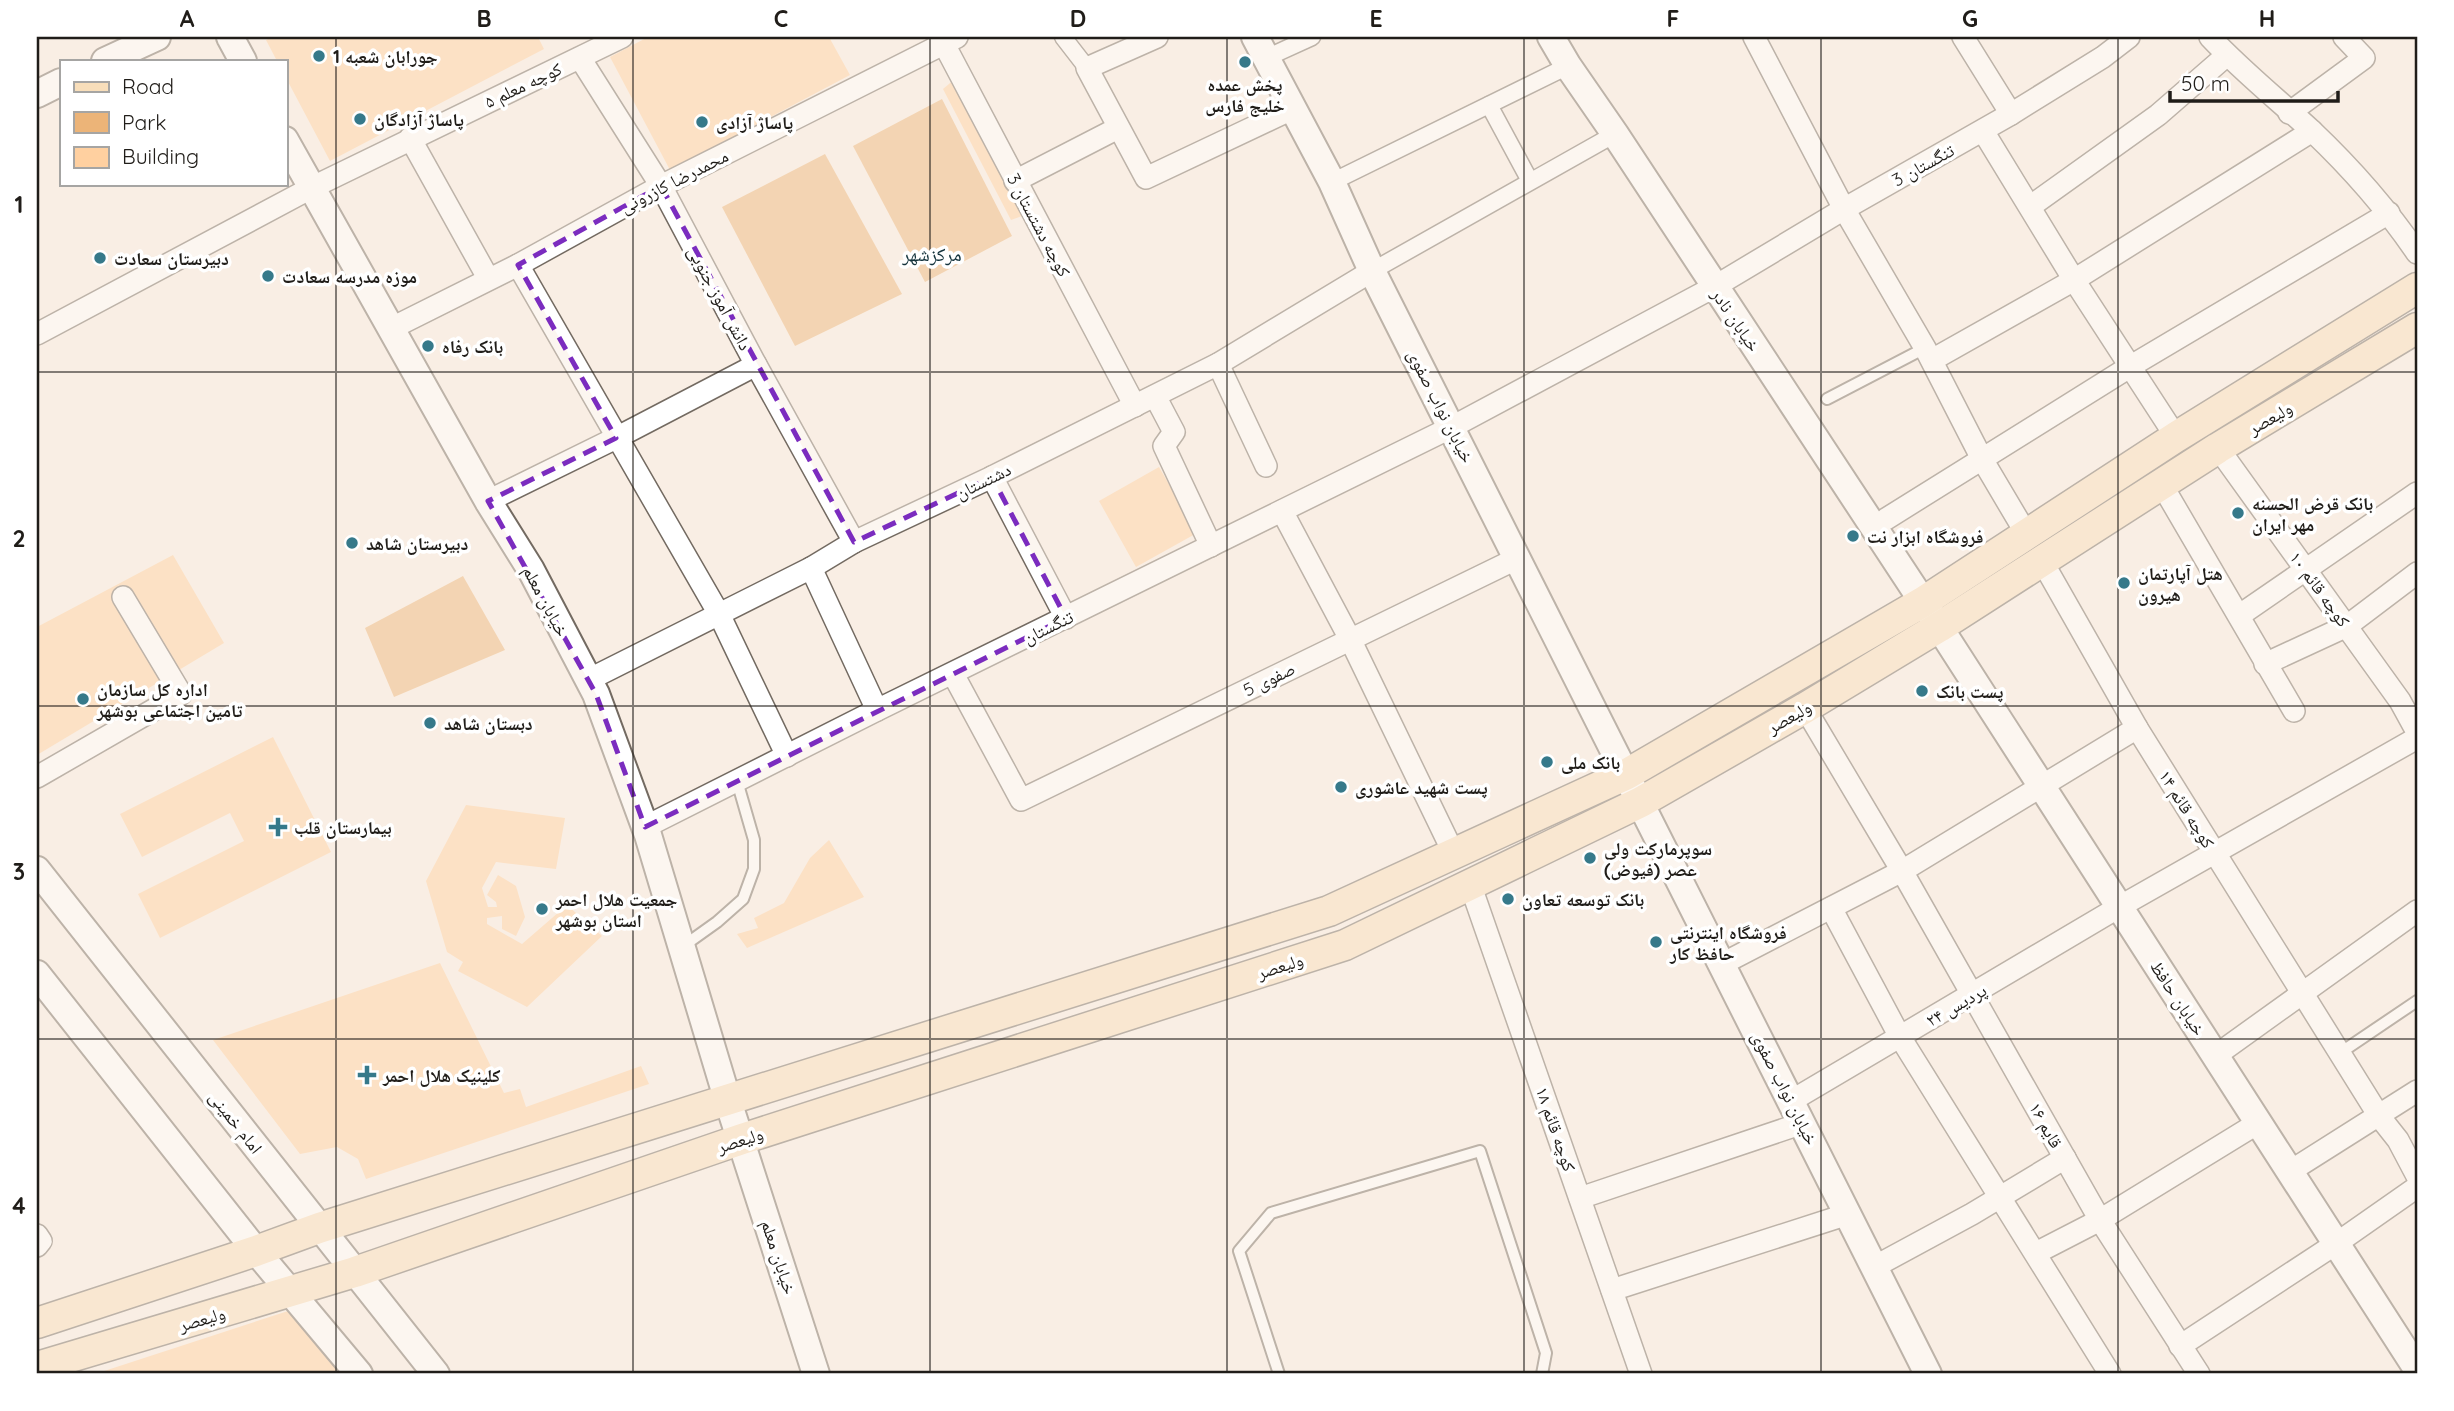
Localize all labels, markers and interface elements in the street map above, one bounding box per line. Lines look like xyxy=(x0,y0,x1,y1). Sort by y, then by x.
text: A xyxy=(180,4,195,33)
text: B xyxy=(476,4,492,33)
text: C xyxy=(774,4,788,33)
text: D xyxy=(1070,4,1086,33)
text: E xyxy=(1369,4,1383,33)
text: F xyxy=(1667,4,1679,33)
text: G xyxy=(1962,4,1978,33)
text: H xyxy=(2259,4,2275,33)
place label: جورابان شعبه 1 xyxy=(333,45,438,68)
marker: جورابان شعبه 1 xyxy=(311,48,327,64)
marker: پخش عمده خلیج فارس xyxy=(1237,54,1253,70)
street label: کوچه معلم ۵ xyxy=(481,57,566,114)
legend xyxy=(60,60,287,186)
scale bar xyxy=(2170,60,2338,104)
text: 50 m xyxy=(2181,70,2230,96)
text: Road xyxy=(122,73,174,99)
place label: پخش عمده خلیج فارس xyxy=(1205,73,1285,118)
place label: پاساژ آزادگان xyxy=(374,108,464,131)
text: Park xyxy=(122,109,166,135)
marker: پاساژ آزادگان xyxy=(352,111,368,127)
place label: پاساژ آزادی xyxy=(716,111,793,134)
marker: پاساژ آزادی xyxy=(694,114,710,130)
street label: تنگستان 3 xyxy=(1888,139,1958,191)
text: Building xyxy=(122,143,199,169)
street label: محمدرضا کازرونی xyxy=(616,144,732,218)
street label: کوچه دشتستان 3 xyxy=(1002,169,1076,281)
text: 1 xyxy=(15,190,23,219)
street label: دانش آموز جنوبی xyxy=(683,242,757,354)
district label: مرکزشهر xyxy=(901,242,962,266)
place label: دبیرستان سعادت xyxy=(114,247,229,270)
marker: دبیرستان سعادت xyxy=(92,250,108,266)
place label: موزه مدرسه سعادت xyxy=(282,265,417,288)
marker: موزه مدرسه سعادت xyxy=(260,268,276,284)
street label: خیابان نادر xyxy=(1706,283,1765,356)
place label: بانک رفاه xyxy=(442,335,503,358)
marker: بانک رفاه xyxy=(420,338,436,354)
street label: خیابان نواب صفوی xyxy=(1402,345,1480,467)
street label: ولیعصر xyxy=(2243,396,2296,440)
street label: دشتستان xyxy=(951,458,1015,504)
place label: بانک قرض الحسنه مهر ایران xyxy=(2252,492,2373,536)
marker: بانک قرض الحسنه مهر ایران xyxy=(2230,505,2246,521)
text: 2 xyxy=(12,524,26,553)
place label: فروشگاه ابزار نت xyxy=(1867,525,1983,548)
marker: فروشگاه ابزار نت xyxy=(1845,528,1861,544)
place label: دبیرستان شاهد xyxy=(366,532,469,555)
marker: دبیرستان شاهد xyxy=(344,535,360,551)
street label: کوچه قائم ۱۰ xyxy=(2284,547,2355,632)
street label: خیابان معلم xyxy=(517,562,574,641)
place label: هتل آپارتمان هیرون xyxy=(2138,562,2223,606)
marker: هتل آپارتمان هیرون xyxy=(2116,575,2132,591)
street label: تنگستان xyxy=(1019,605,1077,649)
street label: صفوی 5 xyxy=(1239,657,1299,701)
place label: اداره کل سازمان تامین اجتماعی بوشهر xyxy=(96,678,243,722)
place label: پست بانک xyxy=(1936,680,2003,703)
marker: پست بانک xyxy=(1914,683,1930,699)
marker: اداره کل سازمان تامین اجتماعی بوشهر xyxy=(75,691,91,707)
street label: ولیعصر xyxy=(1762,695,1815,739)
place label: دبستان شاهد xyxy=(444,712,533,735)
marker: دبستان شاهد xyxy=(422,715,438,731)
place label: بانک ملی xyxy=(1561,751,1620,774)
marker: بانک ملی xyxy=(1539,754,1555,770)
street label: کوچه قائم ۱۴ xyxy=(2153,766,2220,853)
place label: پست شهید عاشوری xyxy=(1355,776,1488,799)
marker: پست شهید عاشوری xyxy=(1333,779,1349,795)
place label: بیمارستان قلب xyxy=(294,816,392,839)
marker: بیمارستان قلب xyxy=(268,817,288,837)
place label: سوپرمارکت ولی عصر (فیوض) xyxy=(1604,837,1712,881)
marker: سوپرمارکت ولی عصر (فیوض) xyxy=(1582,850,1598,866)
text: 3 xyxy=(13,857,25,886)
place label: جمعیت هلال احمر استان بوشهر xyxy=(555,888,678,932)
place label: بانک توسعه تعاون xyxy=(1522,888,1644,911)
marker: بانک توسعه تعاون xyxy=(1500,891,1516,907)
marker: جمعیت هلال احمر استان بوشهر xyxy=(534,901,550,917)
place label: فروشگاه اینترنتی حافظ کار xyxy=(1669,921,1787,965)
marker: فروشگاه اینترنتی حافظ کار xyxy=(1648,934,1664,950)
street label: ولیعصر xyxy=(1253,948,1306,985)
street label: خیابان حافظ xyxy=(2145,956,2211,1040)
street label: پردیس ۲۴ xyxy=(1921,978,1991,1032)
street label: خیابان نواب صفوی xyxy=(1746,1027,1824,1149)
place label: کلینیک هلال احمر xyxy=(382,1064,501,1087)
marker: کلینیک هلال احمر xyxy=(357,1065,377,1085)
street label: کوچه قائم ۱۸ xyxy=(1530,1084,1581,1175)
street label: امام خمینی xyxy=(203,1086,268,1159)
street label: قایم ۱۶ xyxy=(2023,1098,2068,1152)
street label: ولیعصر xyxy=(713,1122,766,1159)
text: 4 xyxy=(12,1191,26,1220)
street label: خیابان معلم xyxy=(755,1217,802,1297)
street label: ولیعصر xyxy=(175,1301,228,1337)

